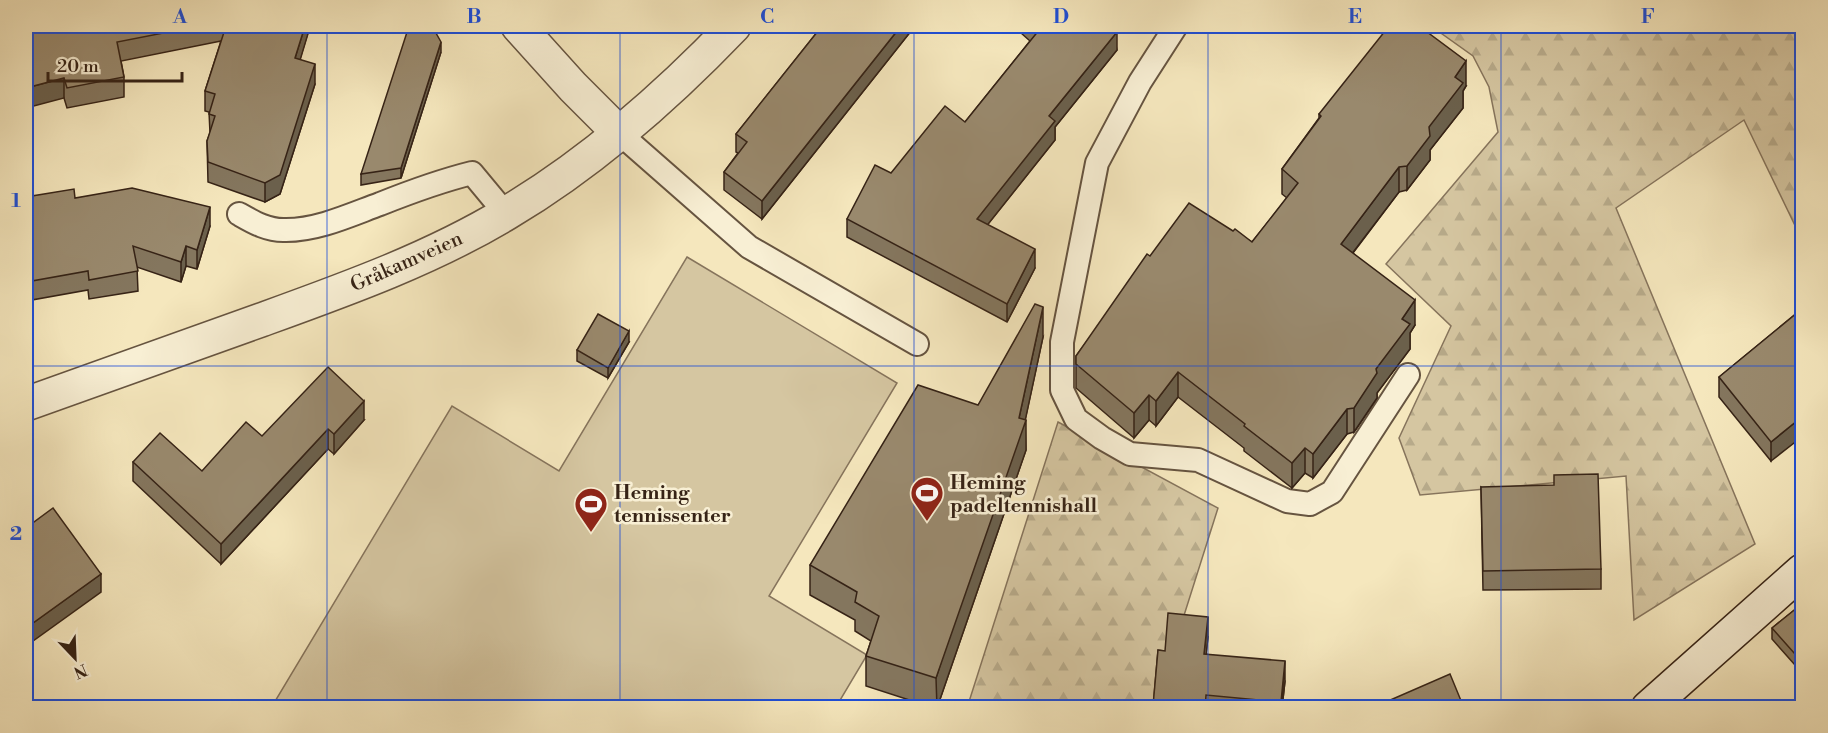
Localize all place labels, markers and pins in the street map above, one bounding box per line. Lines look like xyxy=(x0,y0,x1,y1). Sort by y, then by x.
place label: Heming padeltennishall xyxy=(950,471,1098,519)
sports icon: Heming padeltennishall xyxy=(909,475,945,522)
place label: Heming tennissenter xyxy=(614,481,731,529)
sports icon: Heming tennissenter xyxy=(573,486,609,533)

